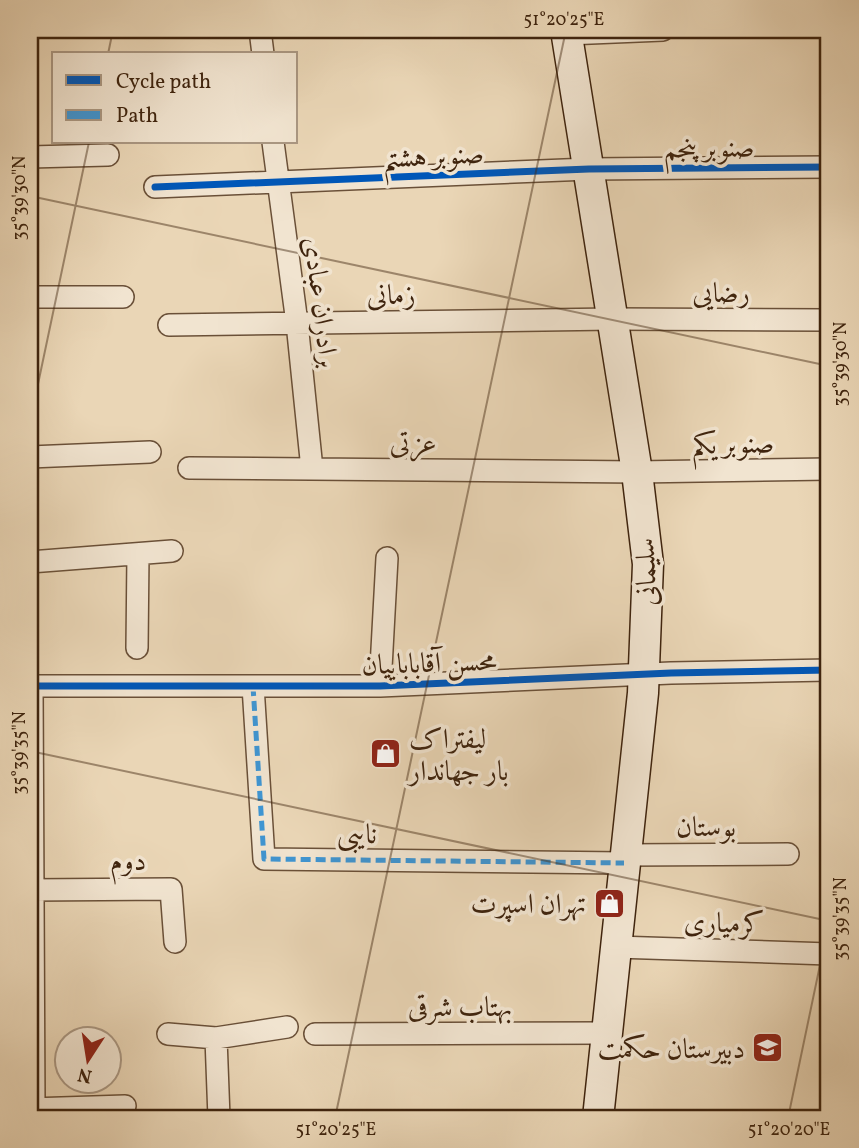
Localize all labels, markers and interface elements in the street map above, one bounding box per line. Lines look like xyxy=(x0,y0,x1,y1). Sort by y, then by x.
text: 51°20'25"E xyxy=(524,8,605,33)
legend xyxy=(52,52,298,144)
text: Cycle path xyxy=(116,68,211,97)
text: Path xyxy=(116,102,158,131)
street label: صنوبر پنجم xyxy=(663,129,755,175)
street label: صنوبر هشتم xyxy=(381,135,485,186)
text: 35°39'30"N xyxy=(8,156,33,240)
street label: برادران عبادی xyxy=(292,235,347,370)
street label: رضایی xyxy=(692,275,750,314)
street label: زمانی xyxy=(366,277,416,316)
text: 35°39'30"N xyxy=(829,322,854,406)
street label: عزتی xyxy=(389,425,437,464)
street label: صنوبر یکم xyxy=(692,425,774,471)
street label: سلیمانی xyxy=(627,537,668,607)
street label: محسن آقاباباییان xyxy=(361,643,497,686)
text: 35°39'35"N xyxy=(8,711,33,795)
place label: لیفتراک بار جهاندار xyxy=(406,721,509,792)
shop icon: لیفتراک بار جهاندار xyxy=(369,737,403,771)
street label: بوستان xyxy=(676,809,736,848)
street label: نایبی xyxy=(337,816,377,855)
street label: دوم xyxy=(109,843,147,885)
text: 35°39'35"N xyxy=(829,877,854,961)
place label: تهران اسپرت xyxy=(471,886,586,925)
shop icon: تهران اسپرت xyxy=(592,886,626,920)
street label: کرمیاری xyxy=(683,904,765,945)
street label: بهتاب شرقی xyxy=(408,989,512,1028)
north arrow xyxy=(52,1026,122,1096)
place label: دبیرستان حکمت xyxy=(597,1031,745,1070)
school or university icon: دبیرستان حکمت xyxy=(751,1031,785,1065)
text: N xyxy=(75,1060,94,1089)
text: 51°20'25"E xyxy=(296,1118,377,1143)
text: 51°20'20"E xyxy=(748,1118,830,1143)

